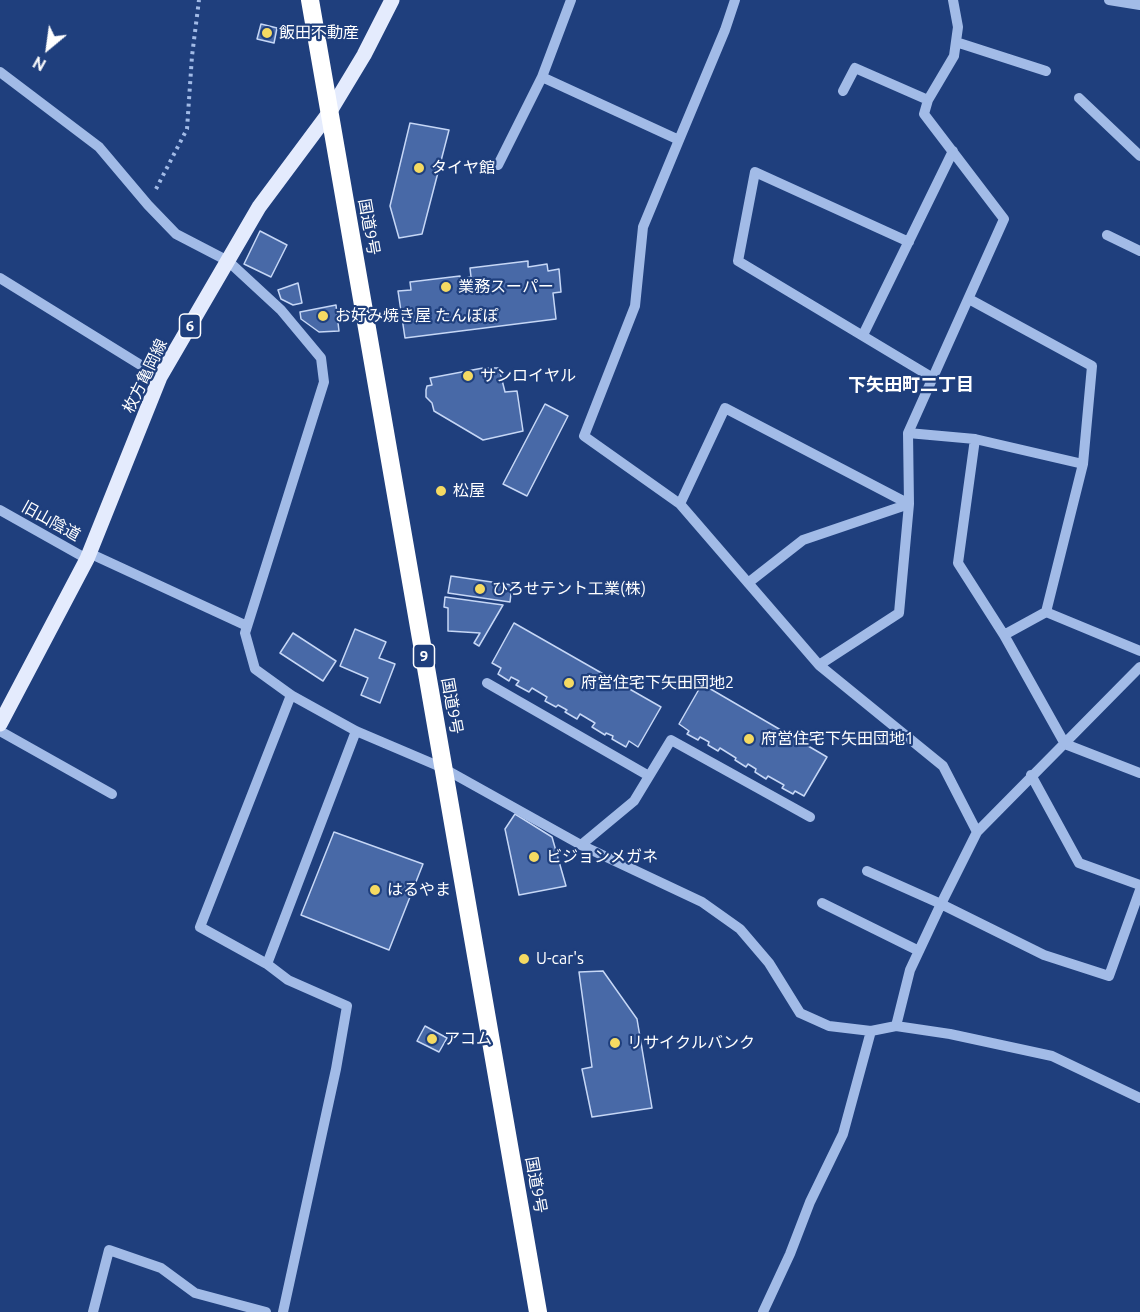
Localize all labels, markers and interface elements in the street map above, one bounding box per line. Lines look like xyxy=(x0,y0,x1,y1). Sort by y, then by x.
north arrow xyxy=(18,18,78,78)
place label: 飯田不動産 xyxy=(279,23,359,43)
marker: 飯田不動産 xyxy=(260,26,274,40)
text: N xyxy=(30,53,49,75)
place label: タイヤ館 xyxy=(431,158,495,178)
marker: タイヤ館 xyxy=(412,161,426,175)
street label: 国道9号 xyxy=(355,197,383,257)
place label: 業務スーパー xyxy=(458,277,554,297)
marker: 業務スーパー xyxy=(439,280,453,294)
place label: お好み焼き屋 たんぽぽ xyxy=(335,306,499,326)
marker: お好み焼き屋 たんぽぽ xyxy=(316,309,330,323)
road number: 6 xyxy=(180,314,201,338)
street label: 枚方亀岡線 xyxy=(119,336,171,416)
place label: サンロイヤル xyxy=(480,366,576,386)
marker: サンロイヤル xyxy=(461,369,475,383)
district label: 下矢田町二丁目 xyxy=(848,374,974,396)
place label: 松屋 xyxy=(453,481,485,501)
marker: 松屋 xyxy=(434,484,448,498)
street label: 旧山陰道 xyxy=(18,497,84,545)
place label: ひろせテント工業(株) xyxy=(492,579,646,599)
marker: ひろせテント工業(株) xyxy=(473,582,487,596)
road number: 9 xyxy=(414,644,434,668)
place label: 府営住宅下矢田団地2 xyxy=(581,673,734,693)
street label: 国道9号 xyxy=(438,676,466,736)
marker: 府営住宅下矢田団地2 xyxy=(562,676,576,690)
place label: 府営住宅下矢田団地1 xyxy=(761,729,914,749)
marker: 府営住宅下矢田団地1 xyxy=(742,732,756,746)
place label: ビジョンメガネ xyxy=(546,847,658,867)
marker: ビジョンメガネ xyxy=(527,850,541,864)
place label: はるやま xyxy=(387,880,451,900)
marker: はるやま xyxy=(368,883,382,897)
place label: U-car's xyxy=(536,949,584,969)
marker: U-car's xyxy=(517,952,531,966)
place label: アコム xyxy=(444,1029,492,1049)
marker: アコム xyxy=(425,1032,439,1046)
place label: リサイクルバンク xyxy=(627,1033,755,1053)
marker: リサイクルバンク xyxy=(608,1036,622,1050)
street label: 国道9号 xyxy=(522,1155,550,1215)

